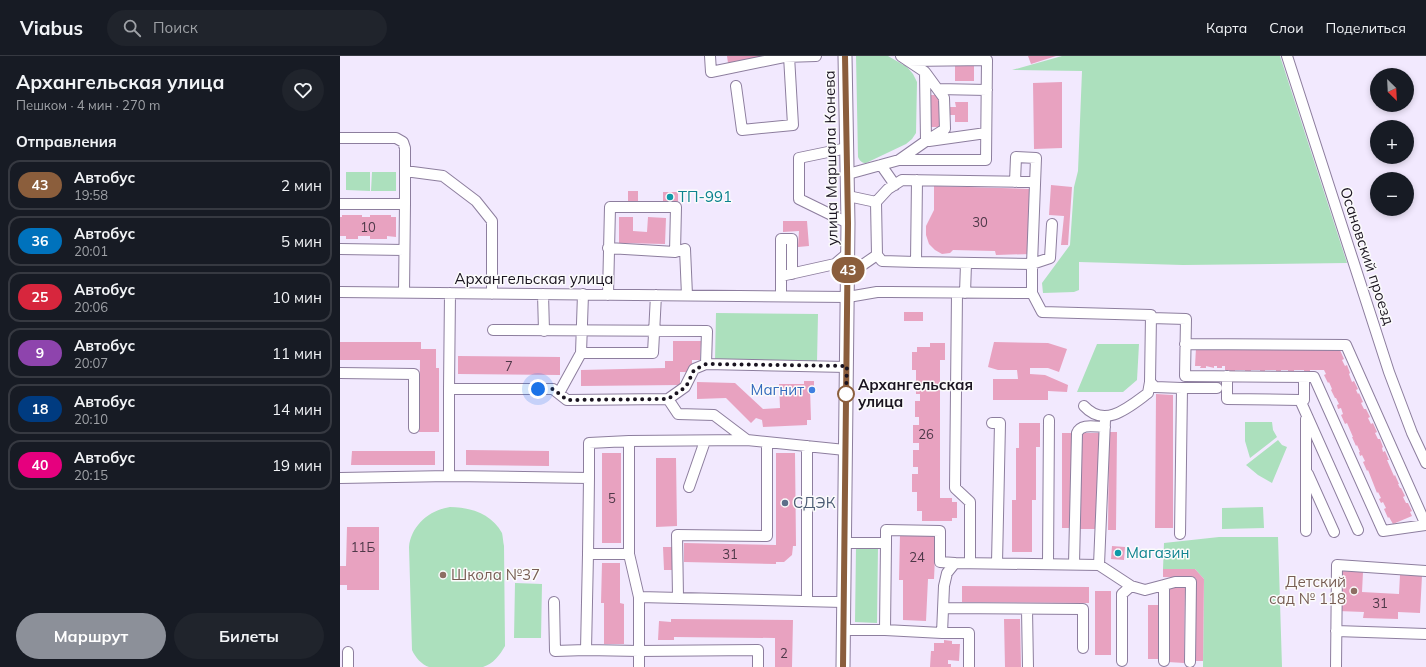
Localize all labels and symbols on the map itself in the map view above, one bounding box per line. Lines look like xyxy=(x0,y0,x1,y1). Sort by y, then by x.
north arrow xyxy=(1370,68,1414,112)
street label: улица Маршала Конева xyxy=(819,70,842,246)
street label: Осановский проезд xyxy=(1336,185,1399,327)
place label: ТП-991 xyxy=(678,187,732,206)
marker: ТП-991 xyxy=(665,192,675,202)
house number: 30 xyxy=(972,214,988,230)
house number: 10 xyxy=(360,219,376,235)
line badge: 43 xyxy=(830,257,866,283)
street label: Архангельская улица xyxy=(455,269,613,288)
house number: 7 xyxy=(505,358,513,374)
place label: Архангельская улица xyxy=(858,375,973,411)
your location xyxy=(528,379,548,399)
place label: Магнит xyxy=(751,380,804,399)
marker: Магнит xyxy=(807,385,817,395)
marker: Архангельская улица xyxy=(837,385,855,403)
house number: 26 xyxy=(918,426,934,442)
house number: 5 xyxy=(608,490,616,506)
place label: СДЭК xyxy=(793,493,836,512)
marker: СДЭК xyxy=(780,498,790,508)
house number: 11Б xyxy=(351,539,375,555)
place label: Магазин xyxy=(1126,543,1189,562)
house number: 31 xyxy=(722,546,738,562)
marker: Магазин xyxy=(1113,548,1123,558)
house number: 24 xyxy=(909,549,925,565)
place label: Школа №37 xyxy=(451,565,540,584)
marker: Школа №37 xyxy=(438,570,448,580)
place label: Детский сад № 118 xyxy=(1269,572,1346,608)
marker: Детский сад № 118 xyxy=(1349,586,1359,596)
house number: 31 xyxy=(1372,595,1388,611)
house number: 2 xyxy=(780,645,788,661)

